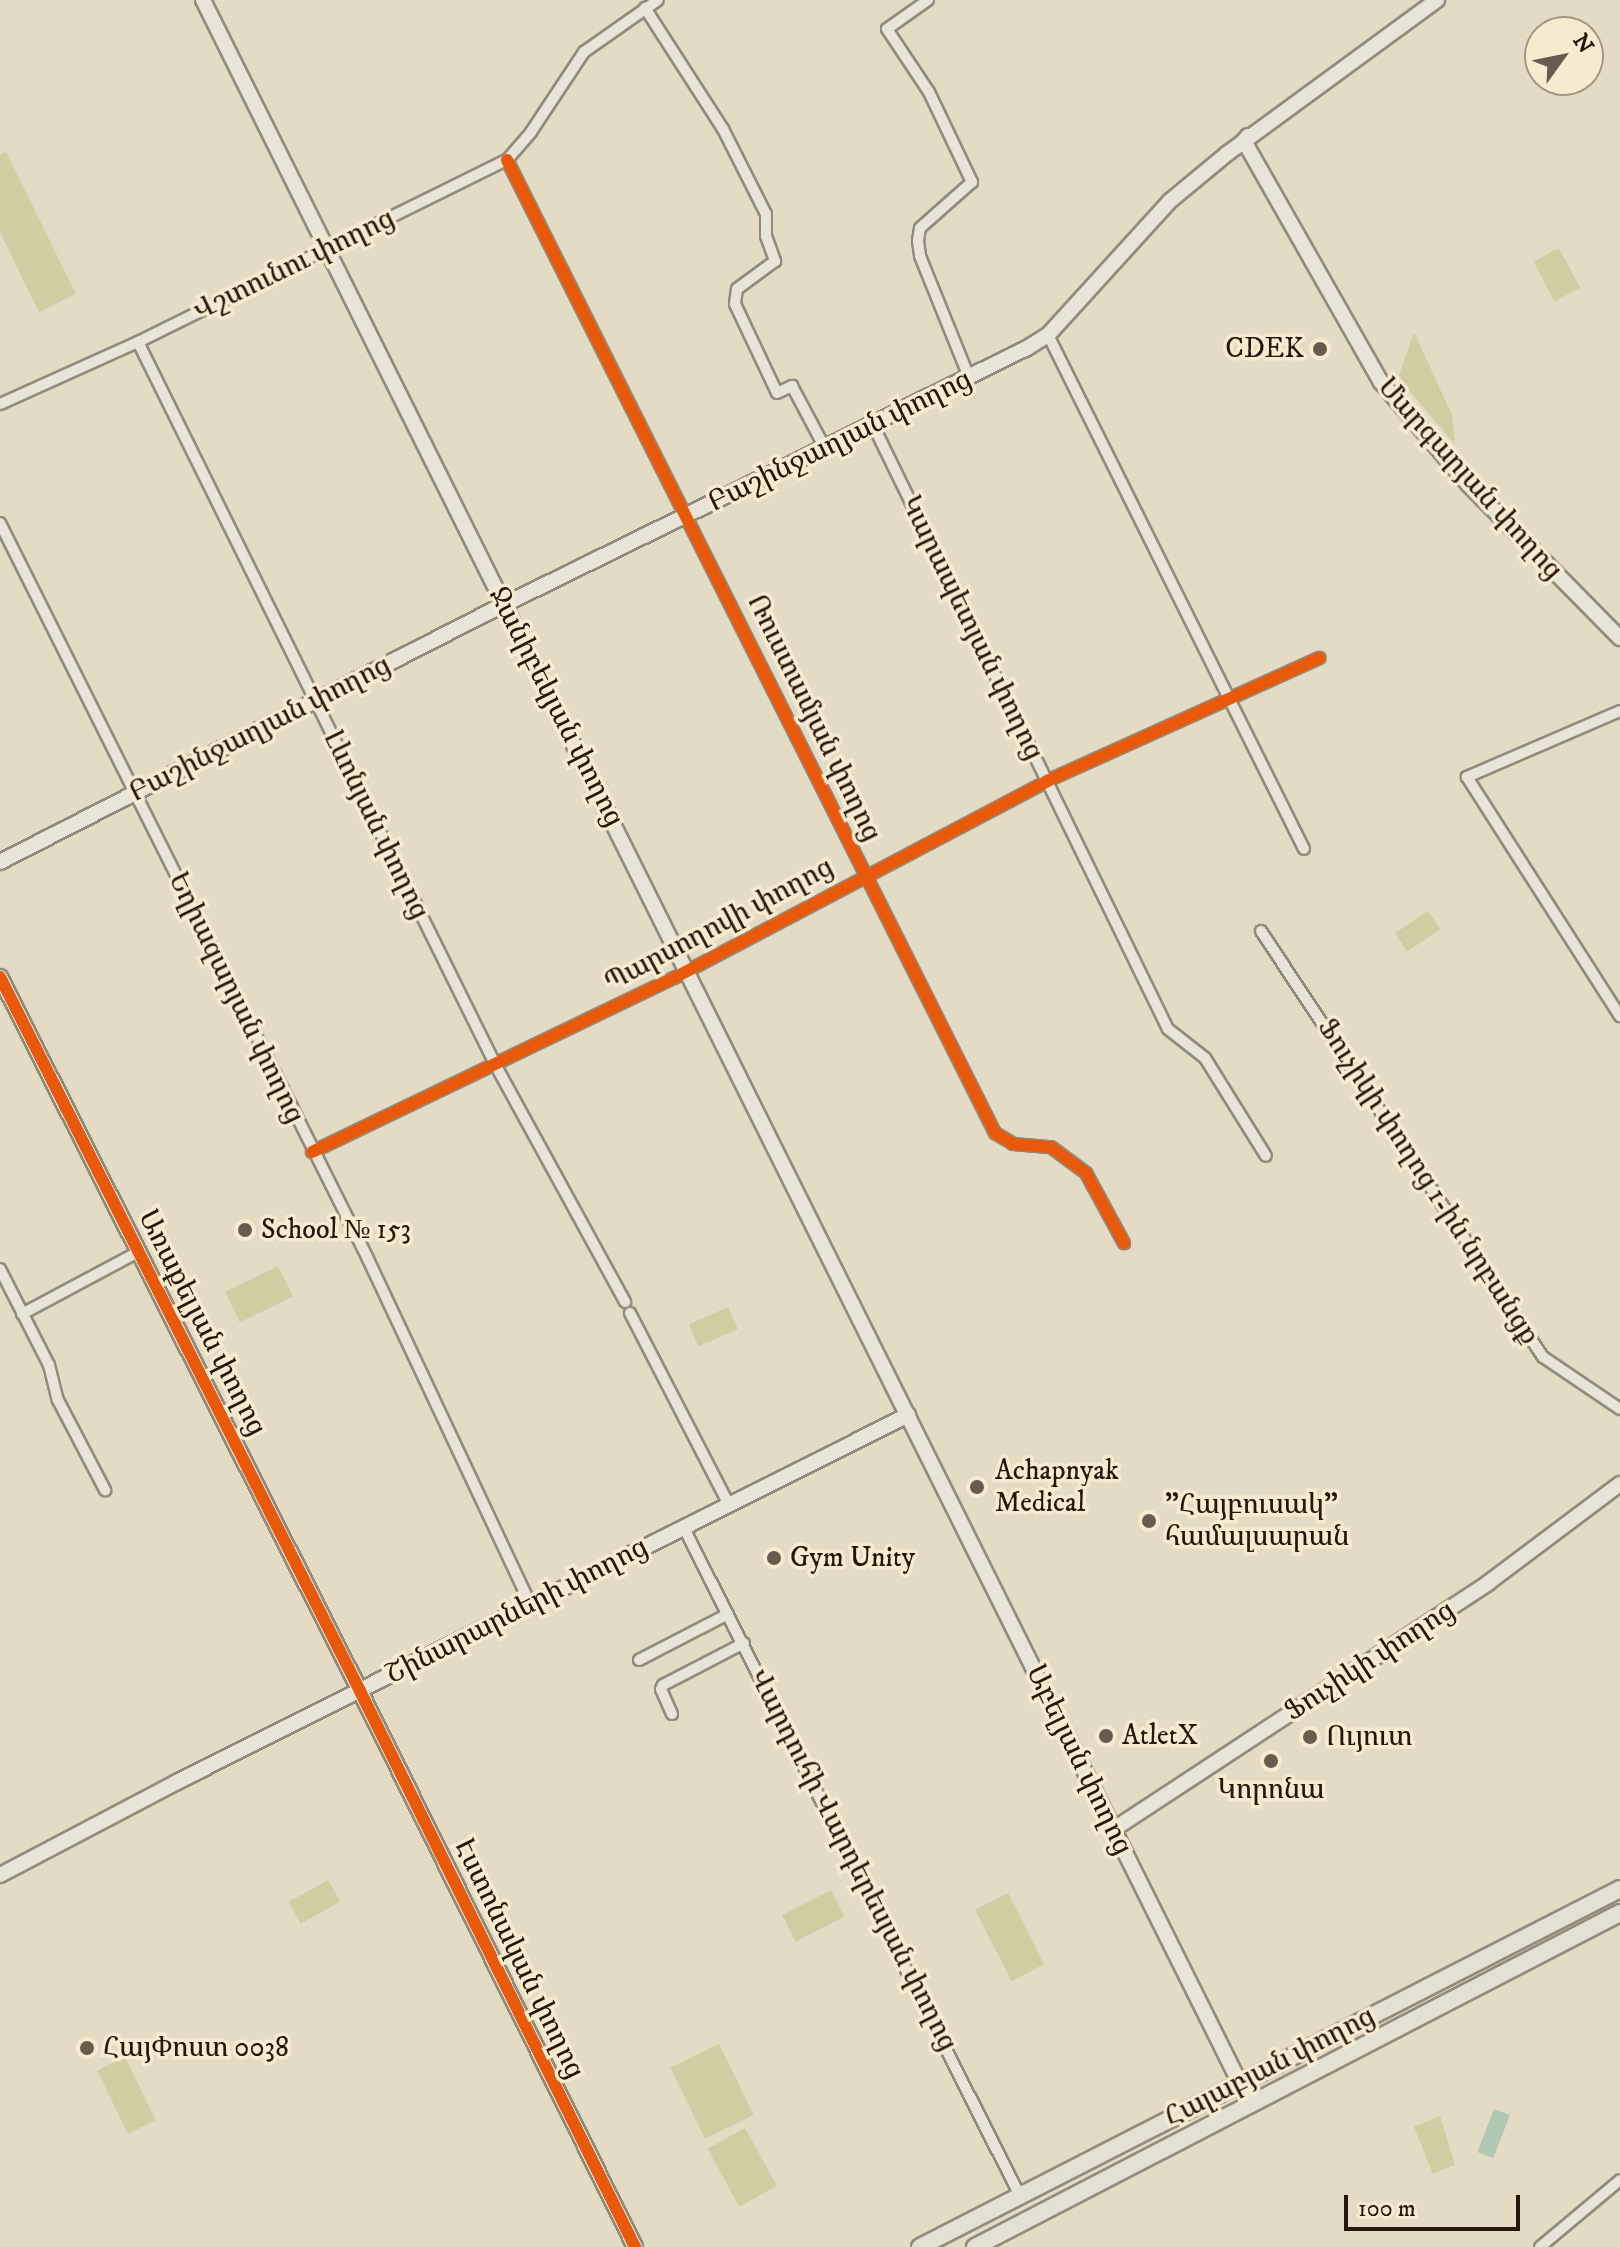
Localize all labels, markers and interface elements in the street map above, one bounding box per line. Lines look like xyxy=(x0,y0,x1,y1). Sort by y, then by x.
north arrow xyxy=(1524,16,1604,96)
text: N xyxy=(1567,29,1599,59)
street label: Վշտունու փողոց xyxy=(188,202,400,328)
place label: CDEK xyxy=(1225,332,1304,366)
marker: CDEK xyxy=(1311,340,1329,358)
street label: Բաշինջաղյան փողոց xyxy=(703,363,977,519)
street label: Մարգարյան փողոց xyxy=(1370,371,1570,587)
street label: Կարապետյան փողոց xyxy=(893,490,1051,766)
street label: Ջանիբեկյան փողոց xyxy=(481,582,631,832)
street label: Ռուստամյան փողոց xyxy=(740,589,888,847)
street label: Բաշինջաղյան փողոց xyxy=(124,648,396,810)
street label: Լևոնյան փողոց xyxy=(316,725,436,925)
street label: Պարսողովի փողոց xyxy=(599,850,839,1000)
street label: Եղիազարյան փողոց xyxy=(161,867,311,1129)
street label: Ֆուչիկի փողոց 1-ին նրբանցք xyxy=(1310,1013,1546,1351)
street label: Առաքելյան փողոց xyxy=(130,1204,274,1442)
place label: School № 153 xyxy=(261,1213,411,1247)
marker: School № 153 xyxy=(236,1221,254,1239)
place label: Achapnyak Medical xyxy=(995,1454,1119,1520)
marker: Achapnyak Medical xyxy=(966,1476,988,1498)
place label: "Հայբուսակ" համալսարան xyxy=(1165,1488,1349,1554)
marker: "Հայբուսակ" համալսարան xyxy=(1140,1512,1158,1530)
street label: Շինարարների փողոց xyxy=(380,1530,654,1692)
place label: Gym Unity xyxy=(790,1541,915,1575)
marker: Gym Unity xyxy=(765,1549,783,1567)
street label: Ֆուչիկի փողոց xyxy=(1279,1594,1461,1728)
street label: Աբելյան փողոց xyxy=(1018,1659,1140,1861)
street label: Վարդուհի Վարդերեսյան փողոց xyxy=(742,1663,964,2057)
place label: AtletX xyxy=(1122,1719,1198,1753)
place label: Ույուտ xyxy=(1326,1720,1412,1754)
marker: AtletX xyxy=(1097,1727,1115,1745)
marker: Ույուտ xyxy=(1301,1728,1319,1746)
marker: Կորոնա xyxy=(1262,1752,1280,1770)
place label: Կորոնա xyxy=(1218,1773,1324,1807)
street label: Էստոնական փողոց xyxy=(446,1834,592,2084)
street label: Հալաբյան փողոց xyxy=(1159,2000,1381,2134)
place label: ՀայՓոստ 0038 xyxy=(103,2031,289,2065)
marker: ՀայՓոստ 0038 xyxy=(78,2039,96,2057)
scale bar xyxy=(1348,2179,1524,2229)
text: 100 m xyxy=(1358,2194,1416,2224)

